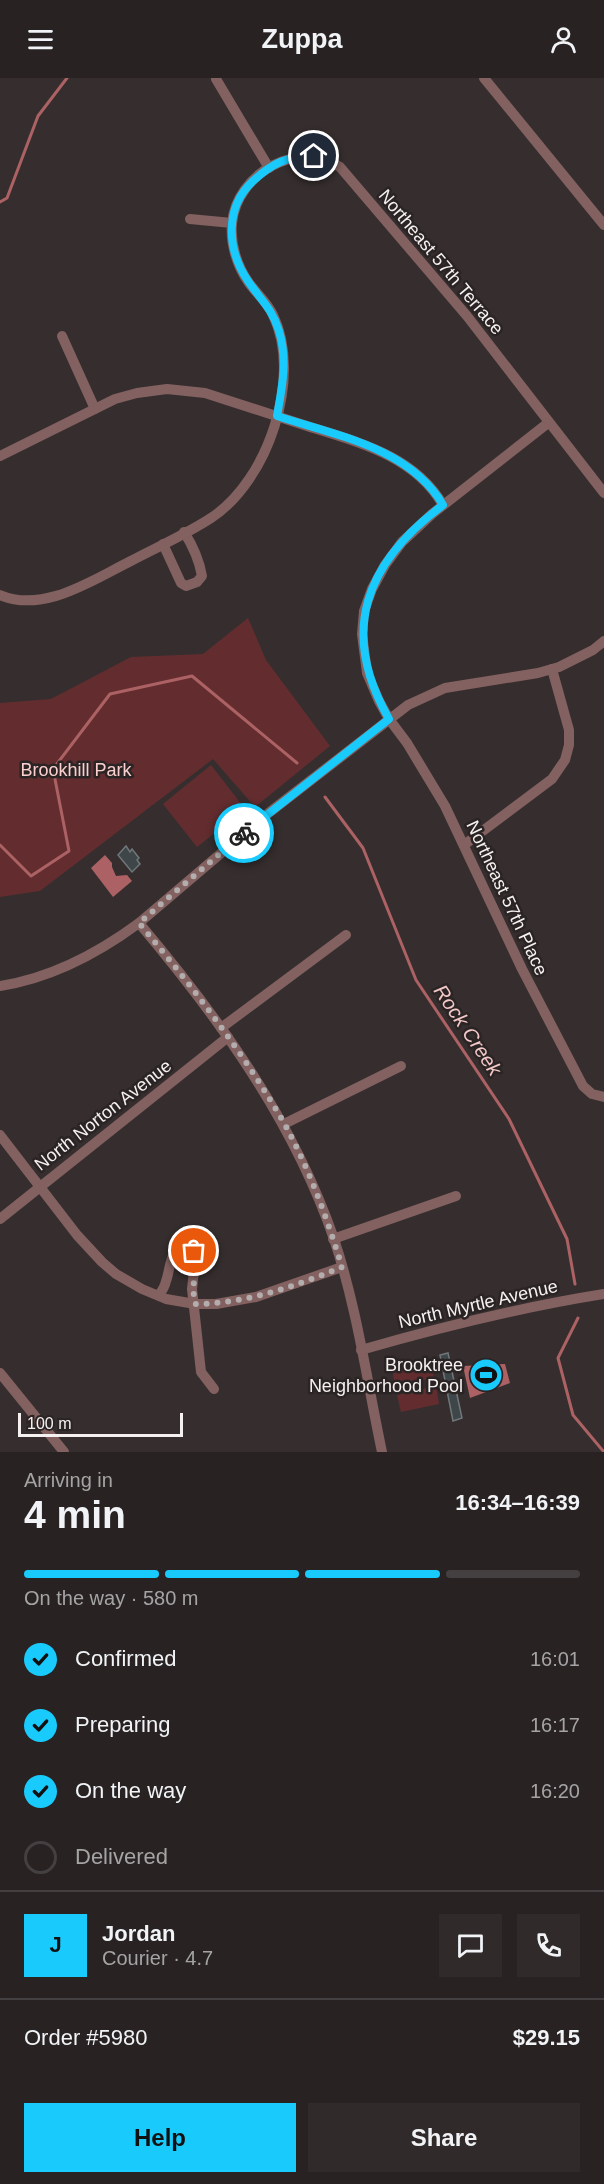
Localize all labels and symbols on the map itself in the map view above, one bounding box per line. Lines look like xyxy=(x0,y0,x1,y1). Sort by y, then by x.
pin xyxy=(288,130,339,181)
street label: Northeast 57th Terrace xyxy=(375,186,507,338)
park label: Brookhill Park xyxy=(20,760,133,780)
courier xyxy=(214,803,274,863)
street label: Northeast 57th Place xyxy=(462,818,552,978)
water label: Rock Creek xyxy=(430,981,507,1080)
street label: North Norton Avenue xyxy=(31,1055,175,1175)
pin xyxy=(168,1225,219,1276)
street label: North Myrtle Avenue xyxy=(396,1276,560,1332)
place label: Brooktree Neighborhood Pool xyxy=(309,1355,463,1396)
sports icon: Brooktree Neighborhood Pool xyxy=(468,1357,504,1393)
scale bar xyxy=(18,1410,183,1438)

